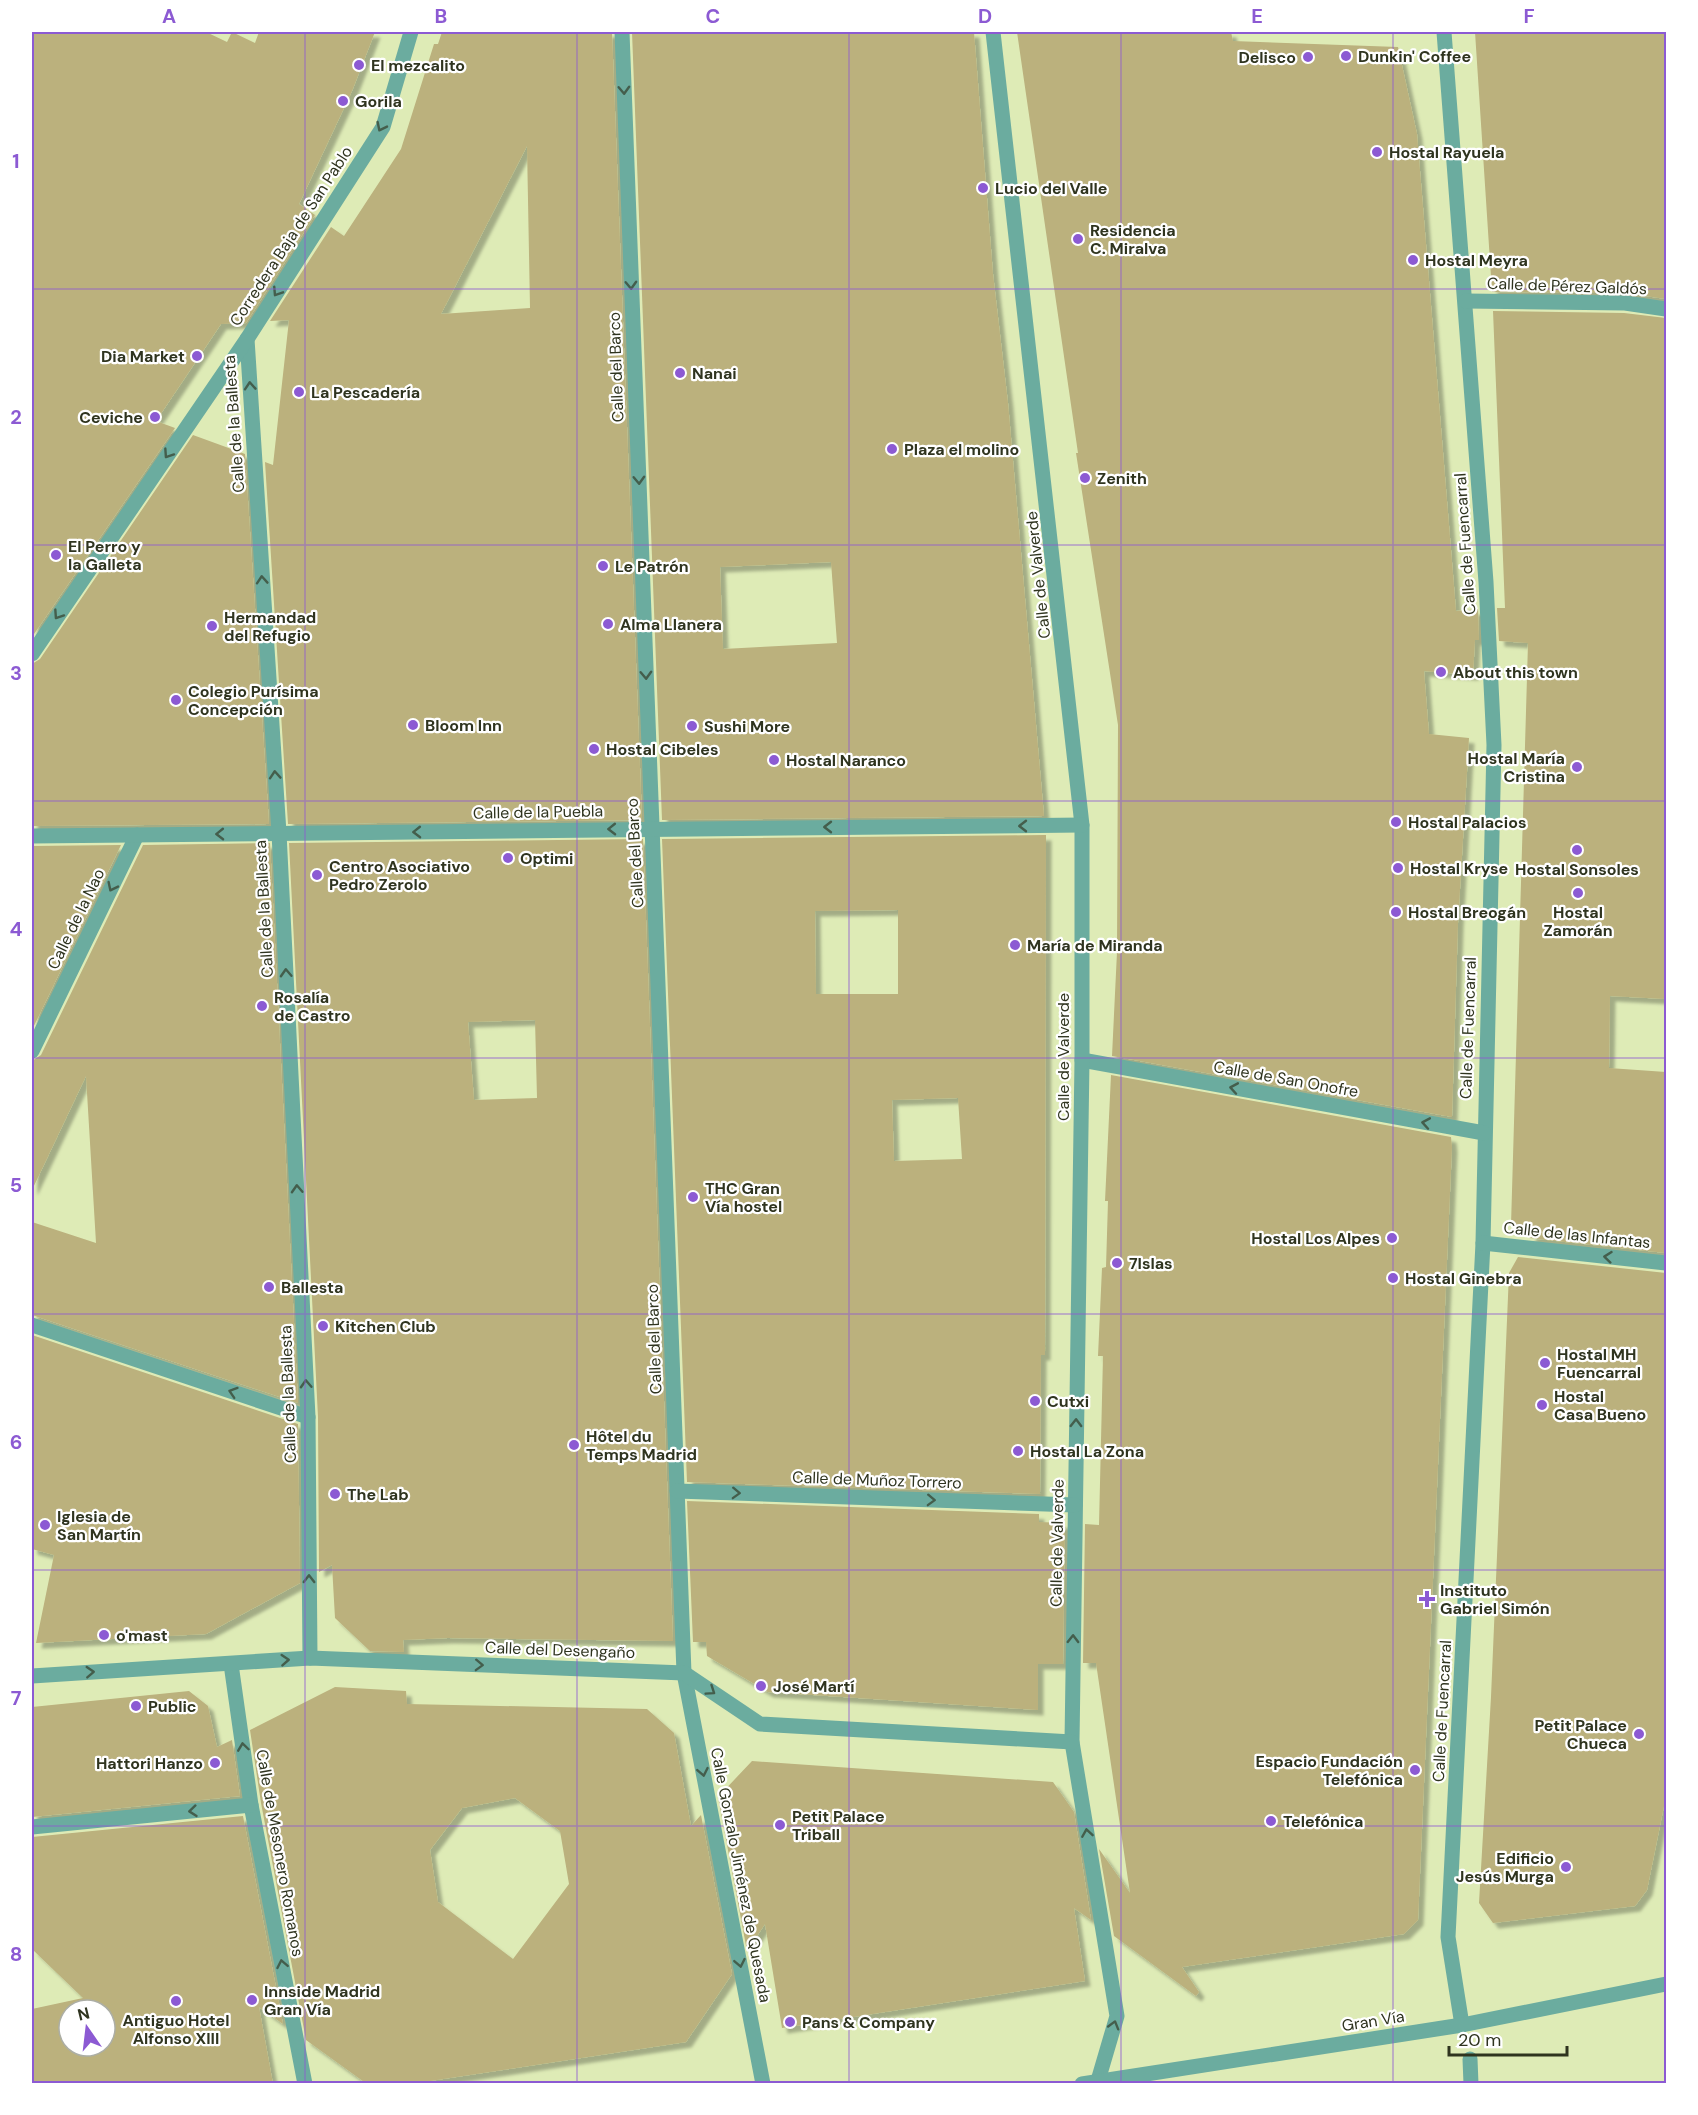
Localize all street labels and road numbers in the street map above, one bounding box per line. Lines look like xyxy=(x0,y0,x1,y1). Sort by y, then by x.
street label: Corredera Baja de San Pablo xyxy=(225,142,357,330)
street label: Calle de Pérez Galdós xyxy=(1487,273,1647,299)
street label: Calle del Barco xyxy=(604,312,628,422)
street label: Calle de la Ballesta xyxy=(219,355,249,493)
street label: Calle de Fuencarral xyxy=(1450,472,1480,616)
street label: Calle de Valverde xyxy=(1021,510,1055,640)
street label: Calle del Barco xyxy=(622,797,648,909)
street label: Calle de la Puebla xyxy=(473,800,603,824)
street label: Calle de la Ballesta xyxy=(250,840,278,978)
street label: Calle de la Nao xyxy=(42,865,110,973)
street label: Calle de Fuencarral xyxy=(1455,957,1481,1099)
street label: Calle de Valverde xyxy=(1053,993,1074,1121)
street label: Calle de San Onofre xyxy=(1212,1056,1360,1102)
street label: Calle de las Infantas xyxy=(1503,1217,1651,1253)
street label: Calle del Barco xyxy=(642,1284,666,1394)
street label: Calle de la Ballesta xyxy=(275,1325,301,1463)
street label: Calle de Muñoz Torrero xyxy=(792,1467,962,1493)
street label: Calle de Valverde xyxy=(1045,1479,1069,1607)
street label: Calle del Desengaño xyxy=(485,1637,635,1663)
street label: Calle de Fuencarral xyxy=(1428,1640,1456,1782)
street label: Calle Gonzalo Jiménez de Quesada xyxy=(706,1746,776,2004)
street label: Calle de Mesonero Romanos xyxy=(251,1748,309,1958)
street label: Gran Vía xyxy=(1340,2006,1406,2036)

